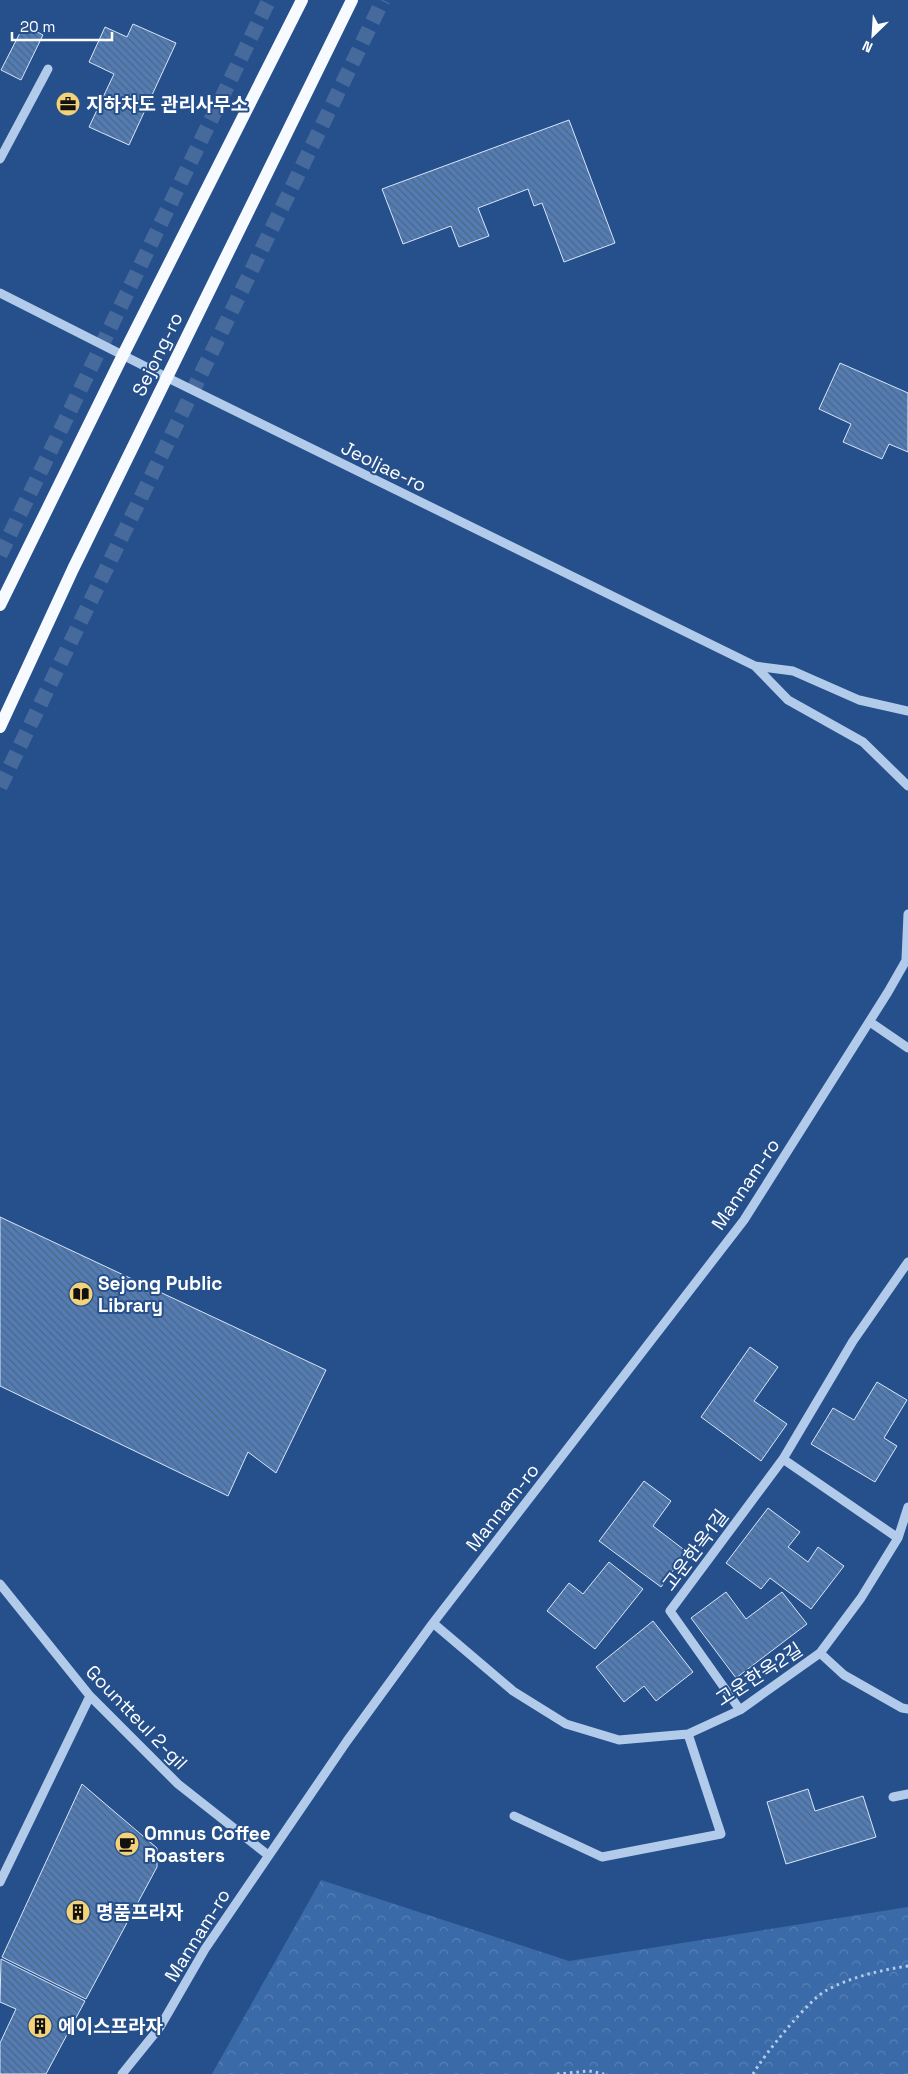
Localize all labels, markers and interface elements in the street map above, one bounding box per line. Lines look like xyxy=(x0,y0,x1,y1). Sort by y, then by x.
scale bar xyxy=(12,10,112,42)
north arrow xyxy=(848,10,898,60)
text: 20 m xyxy=(20,17,55,36)
text: N xyxy=(859,37,876,57)
office icon: 지하차도 관리사무소 xyxy=(55,91,81,117)
place label: 지하차도 관리사무소 xyxy=(86,92,248,117)
street label: Sejong-ro xyxy=(126,308,188,400)
street label: Jeoljae-ro xyxy=(337,435,431,498)
street label: Mannam-ro xyxy=(706,1134,785,1235)
place label: Sejong Public Library xyxy=(98,1271,222,1318)
library icon: Sejong Public Library xyxy=(68,1281,94,1307)
street label: Mannam-ro xyxy=(460,1458,545,1556)
street label: 고운한옥1길 xyxy=(657,1505,734,1596)
street label: 고운한옥2길 xyxy=(711,1637,808,1712)
street label: Gountteul 2-gil xyxy=(80,1660,193,1775)
place label: Omnus Coffee Roasters xyxy=(144,1821,271,1868)
cafe icon: Omnus Coffee Roasters xyxy=(114,1831,140,1857)
street label: Mannam-ro xyxy=(159,1884,236,1986)
building icon: 명품프라자 xyxy=(65,1899,91,1925)
place label: 명품프라자 xyxy=(96,1900,184,1925)
building icon: 에이스프라자 xyxy=(27,2013,53,2039)
place label: 에이스프라자 xyxy=(58,2014,163,2039)

